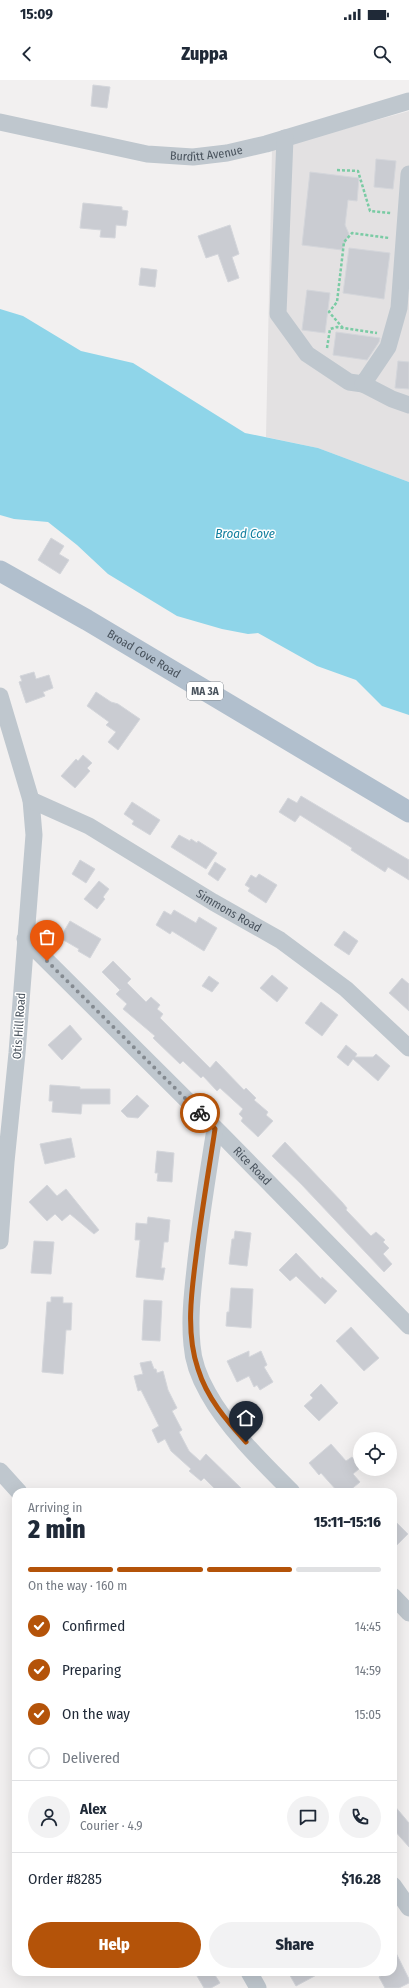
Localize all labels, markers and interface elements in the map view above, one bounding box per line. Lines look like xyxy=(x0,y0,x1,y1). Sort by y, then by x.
text: 15:09 xyxy=(20,5,53,23)
icon: back xyxy=(16,43,38,65)
text: Zuppa xyxy=(181,43,228,65)
icon: search xyxy=(371,43,393,65)
street label: Burditt Avenue xyxy=(170,143,244,164)
water label: Broad Cove xyxy=(215,526,275,541)
street label: Broad Cove Road xyxy=(105,627,183,681)
road number: MA 3A xyxy=(187,682,223,700)
street label: Simmons Road xyxy=(194,886,264,935)
pin xyxy=(30,920,64,961)
icon: bag xyxy=(36,926,58,948)
street label: Otis Hill Road xyxy=(10,992,28,1060)
courier xyxy=(180,1093,220,1133)
icon: bike xyxy=(189,1102,211,1124)
street label: Rice Road xyxy=(230,1144,274,1188)
pin xyxy=(229,1401,263,1442)
icon: home xyxy=(235,1407,257,1429)
map controls xyxy=(353,1432,397,1476)
button: locate xyxy=(353,1432,397,1476)
text: Arriving in xyxy=(28,1500,82,1515)
text: 15:11–15:16 xyxy=(314,1513,381,1531)
text: 2 min xyxy=(28,1514,86,1545)
text: On the way · 160 m xyxy=(28,1578,127,1593)
icon: check xyxy=(28,1615,50,1637)
text: Confirmed xyxy=(62,1617,125,1635)
text: 14:45 xyxy=(355,1619,381,1634)
icon: check xyxy=(28,1659,50,1681)
text: Preparing xyxy=(62,1661,121,1679)
text: 14:59 xyxy=(355,1663,381,1678)
icon: check xyxy=(28,1703,50,1725)
text: On the way xyxy=(62,1705,130,1723)
text: 15:05 xyxy=(354,1707,381,1722)
text: Delivered xyxy=(62,1749,120,1767)
button: person xyxy=(28,1796,70,1838)
button: chat xyxy=(287,1796,329,1838)
button: phone xyxy=(339,1796,381,1838)
text: Alex xyxy=(80,1800,107,1818)
text: Courier · 4.9 xyxy=(80,1818,143,1833)
text: Order #8285 xyxy=(28,1870,102,1888)
text: $16.28 xyxy=(342,1870,381,1888)
button: Help xyxy=(28,1922,201,1968)
button: Share xyxy=(209,1922,381,1968)

